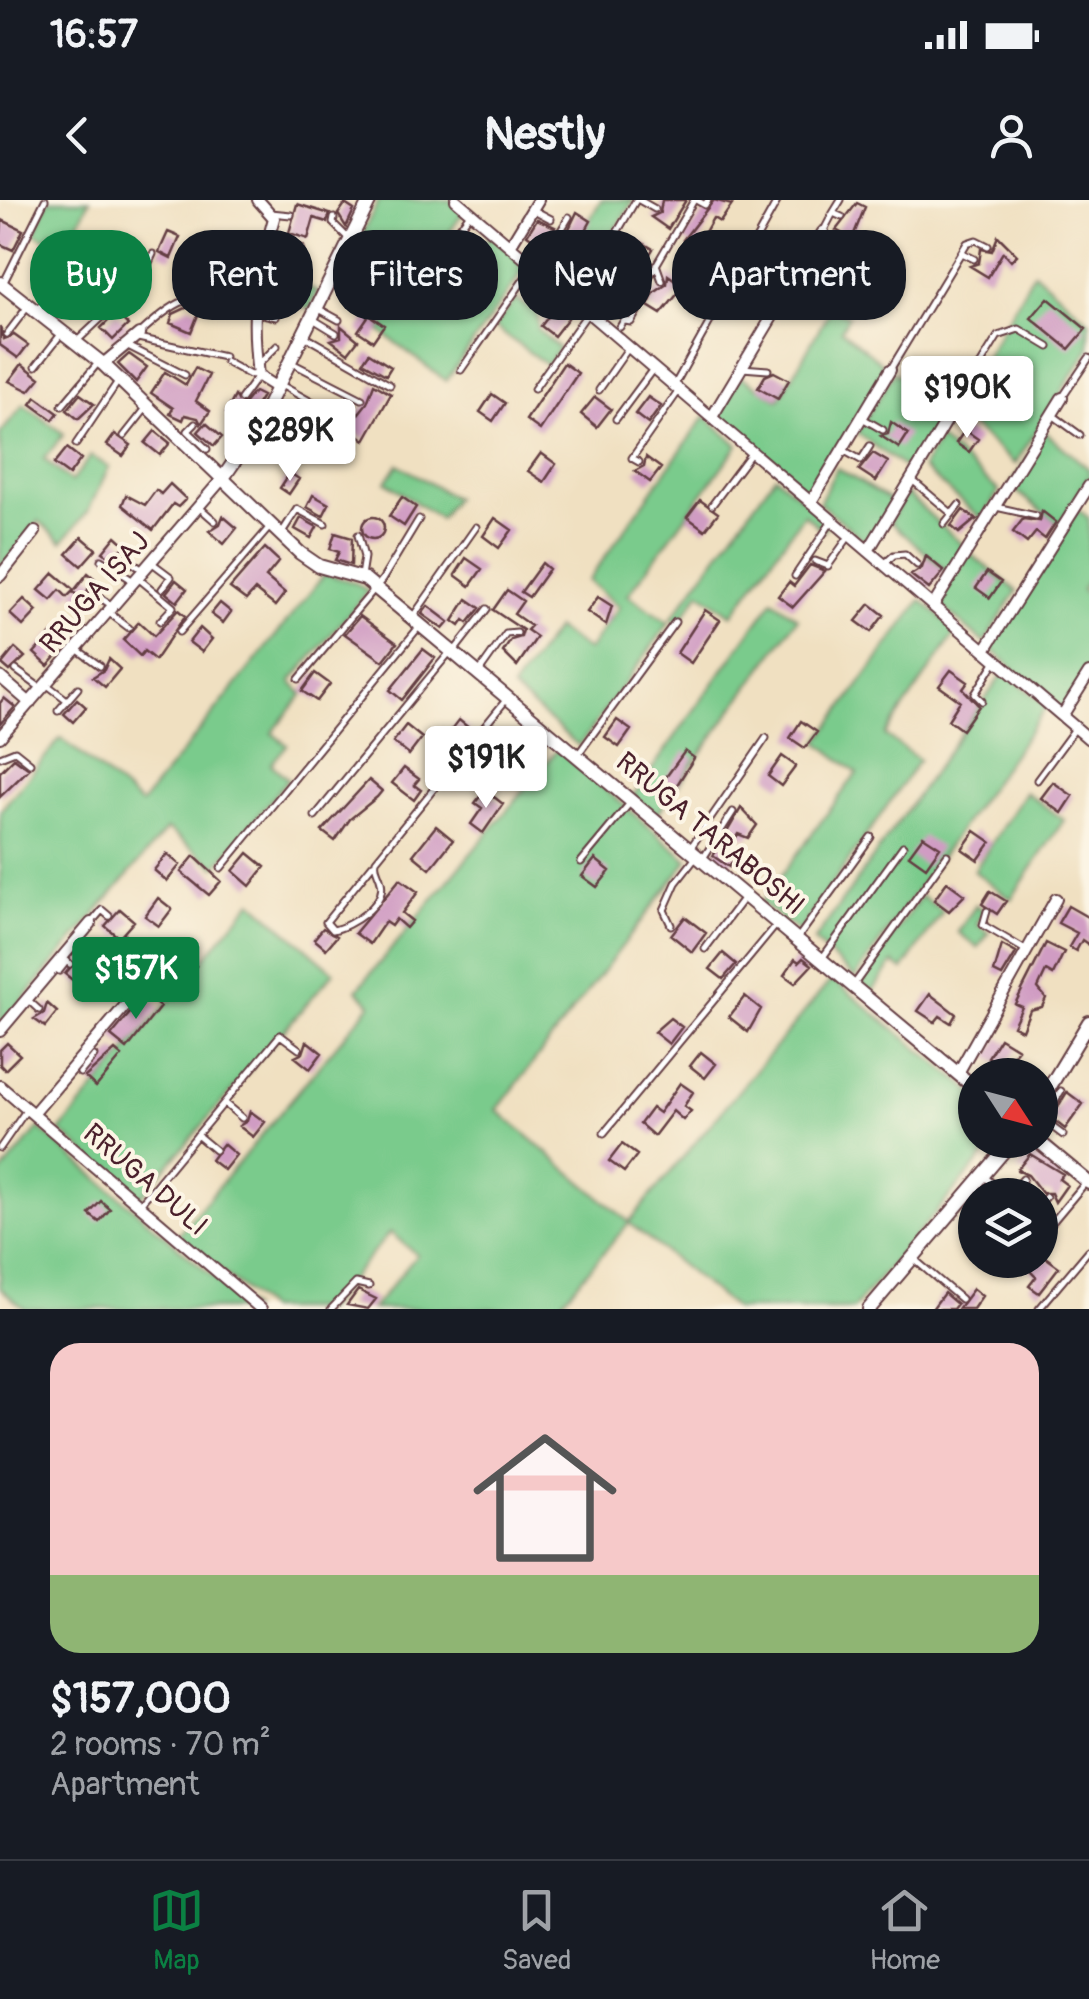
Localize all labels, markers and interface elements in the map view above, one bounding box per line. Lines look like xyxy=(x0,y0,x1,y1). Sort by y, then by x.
text: 16:57 xyxy=(50,11,138,59)
text: Nestly xyxy=(484,107,605,163)
icon: back xyxy=(50,108,105,163)
icon: person xyxy=(984,108,1039,163)
chip: Buy xyxy=(30,230,152,320)
chip: Rent xyxy=(172,230,313,320)
chip: Filters xyxy=(333,230,498,320)
chip: New xyxy=(518,230,652,320)
chip: Apartment xyxy=(672,230,906,320)
pin: $190K xyxy=(897,356,1037,441)
text: $190K xyxy=(923,368,1011,408)
pin: $289K xyxy=(220,399,360,484)
text: $289K xyxy=(246,411,334,451)
street label: RRUGA ISAJ xyxy=(33,525,157,661)
pin: $191K xyxy=(416,726,556,811)
text: $191K xyxy=(447,738,525,778)
street label: RRUGA TARABOSHI xyxy=(608,745,812,923)
pin: $157K xyxy=(66,937,206,1022)
text: $157K xyxy=(94,949,178,989)
north arrow xyxy=(958,1058,1058,1158)
map controls xyxy=(958,1058,1058,1278)
street label: RRUGA DULI xyxy=(76,1116,214,1244)
button: layers xyxy=(958,1178,1058,1278)
icon: home xyxy=(455,1408,635,1588)
text: $157,000 xyxy=(50,1673,231,1725)
text: 2 rooms · 70 m² xyxy=(50,1725,271,1765)
text: Apartment xyxy=(50,1765,199,1805)
tab: Map xyxy=(149,1883,204,1978)
tab: Saved xyxy=(502,1883,571,1978)
tab: Home xyxy=(869,1883,940,1978)

